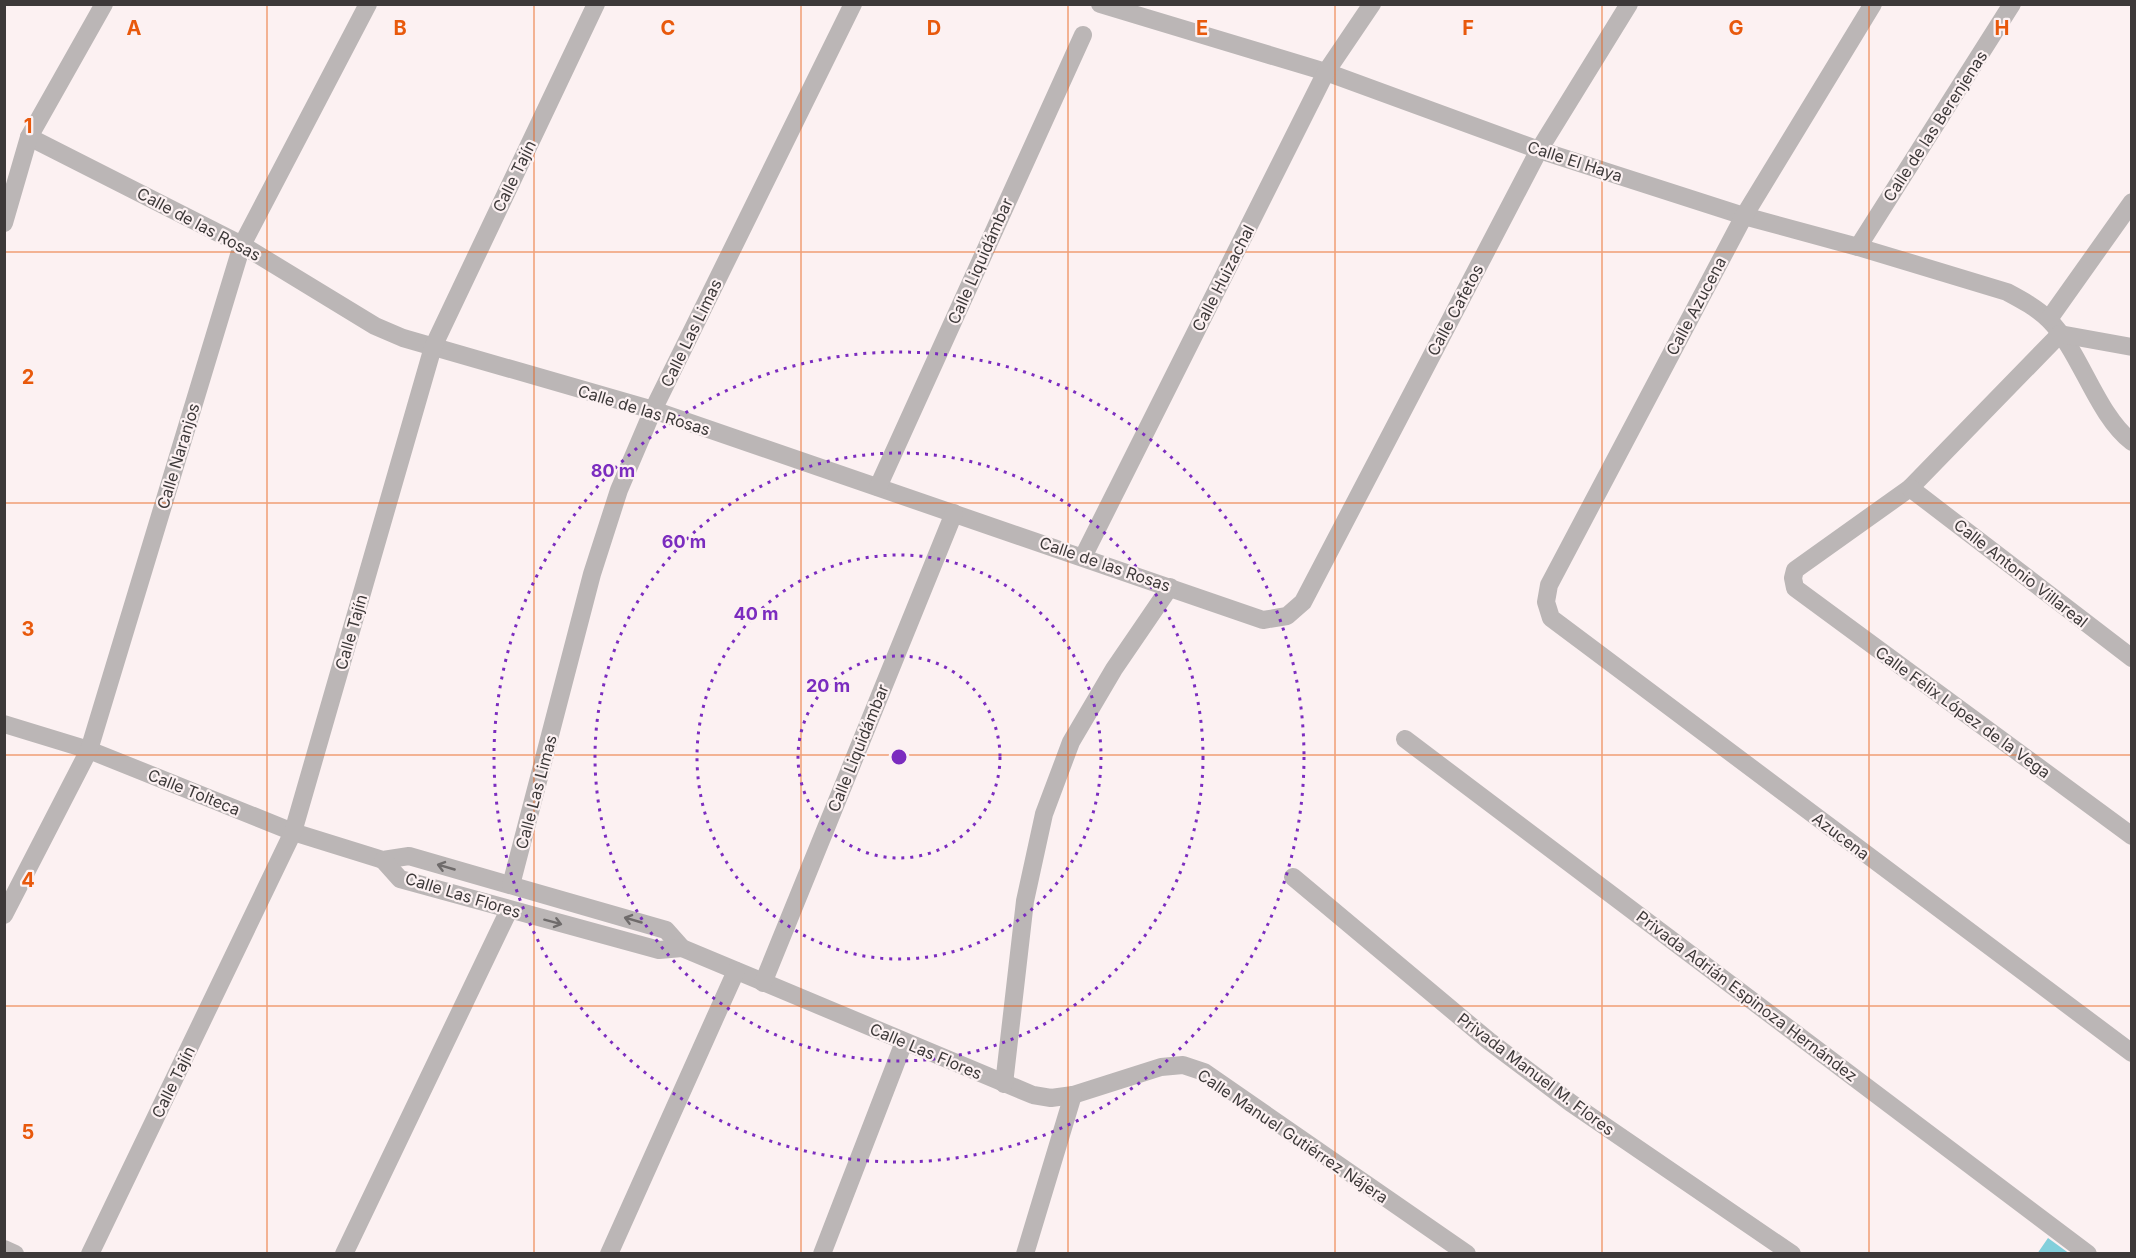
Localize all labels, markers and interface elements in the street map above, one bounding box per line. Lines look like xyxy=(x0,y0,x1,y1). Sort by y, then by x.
text: A xyxy=(127,16,142,40)
text: B xyxy=(393,16,407,40)
text: C xyxy=(661,16,675,40)
text: D xyxy=(927,16,941,40)
text: E xyxy=(1196,16,1208,40)
text: F xyxy=(1462,16,1474,40)
text: G xyxy=(1728,16,1744,40)
text: H xyxy=(1995,16,2009,40)
street label: Calle de las Berenjenas xyxy=(1879,47,1991,205)
text: 1 xyxy=(24,114,32,138)
street label: Calle El Haya xyxy=(1525,136,1625,186)
street label: Calle Tajín xyxy=(488,137,540,215)
street label: Calle de las Rosas xyxy=(134,183,264,265)
street label: Calle Liquidámbar xyxy=(943,195,1017,327)
street label: Calle Huizachal xyxy=(1188,221,1258,335)
street label: Calle Azucena xyxy=(1662,253,1730,359)
street label: Calle Cafetos xyxy=(1423,261,1487,359)
street label: Calle Las Limas xyxy=(656,276,726,390)
text: 2 xyxy=(22,365,34,389)
street label: Calle de las Rosas xyxy=(575,380,713,440)
street label: Calle Naranjos xyxy=(152,401,204,511)
text: 80 m xyxy=(591,460,635,481)
street label: Calle Antonio Villareal xyxy=(1950,514,2092,632)
text: 60 m xyxy=(662,531,706,552)
street label: Calle de las Rosas xyxy=(1037,532,1173,596)
street label: Calle Tajín xyxy=(331,592,371,672)
text: 40 m xyxy=(734,603,779,624)
text: 3 xyxy=(22,617,34,641)
street label: Calle Félix López de la Vega xyxy=(1872,642,2054,782)
text: 20 m xyxy=(806,675,850,696)
street label: Calle Liquidámbar xyxy=(823,681,893,815)
street label: Calle Las Limas xyxy=(511,733,561,851)
centre of rings xyxy=(889,747,909,767)
street label: Calle Tolteca xyxy=(145,764,243,820)
street label: Azucena xyxy=(1809,808,1873,864)
one-way arrow xyxy=(437,860,456,872)
text: 4 xyxy=(21,868,35,892)
street label: Calle Las Flores xyxy=(403,868,523,922)
street label: Privada Adrián Espinoza Hernández xyxy=(1633,906,1861,1086)
one-way arrow xyxy=(624,914,643,925)
one-way arrow xyxy=(544,916,563,928)
street label: Privada Manuel M. Flores xyxy=(1453,1008,1619,1140)
street label: Calle Las Flores xyxy=(867,1018,985,1084)
street label: Calle Tajín xyxy=(147,1043,199,1121)
street label: Calle Manuel Gutiérrez Nájera xyxy=(1194,1065,1392,1207)
text: 5 xyxy=(22,1120,34,1144)

